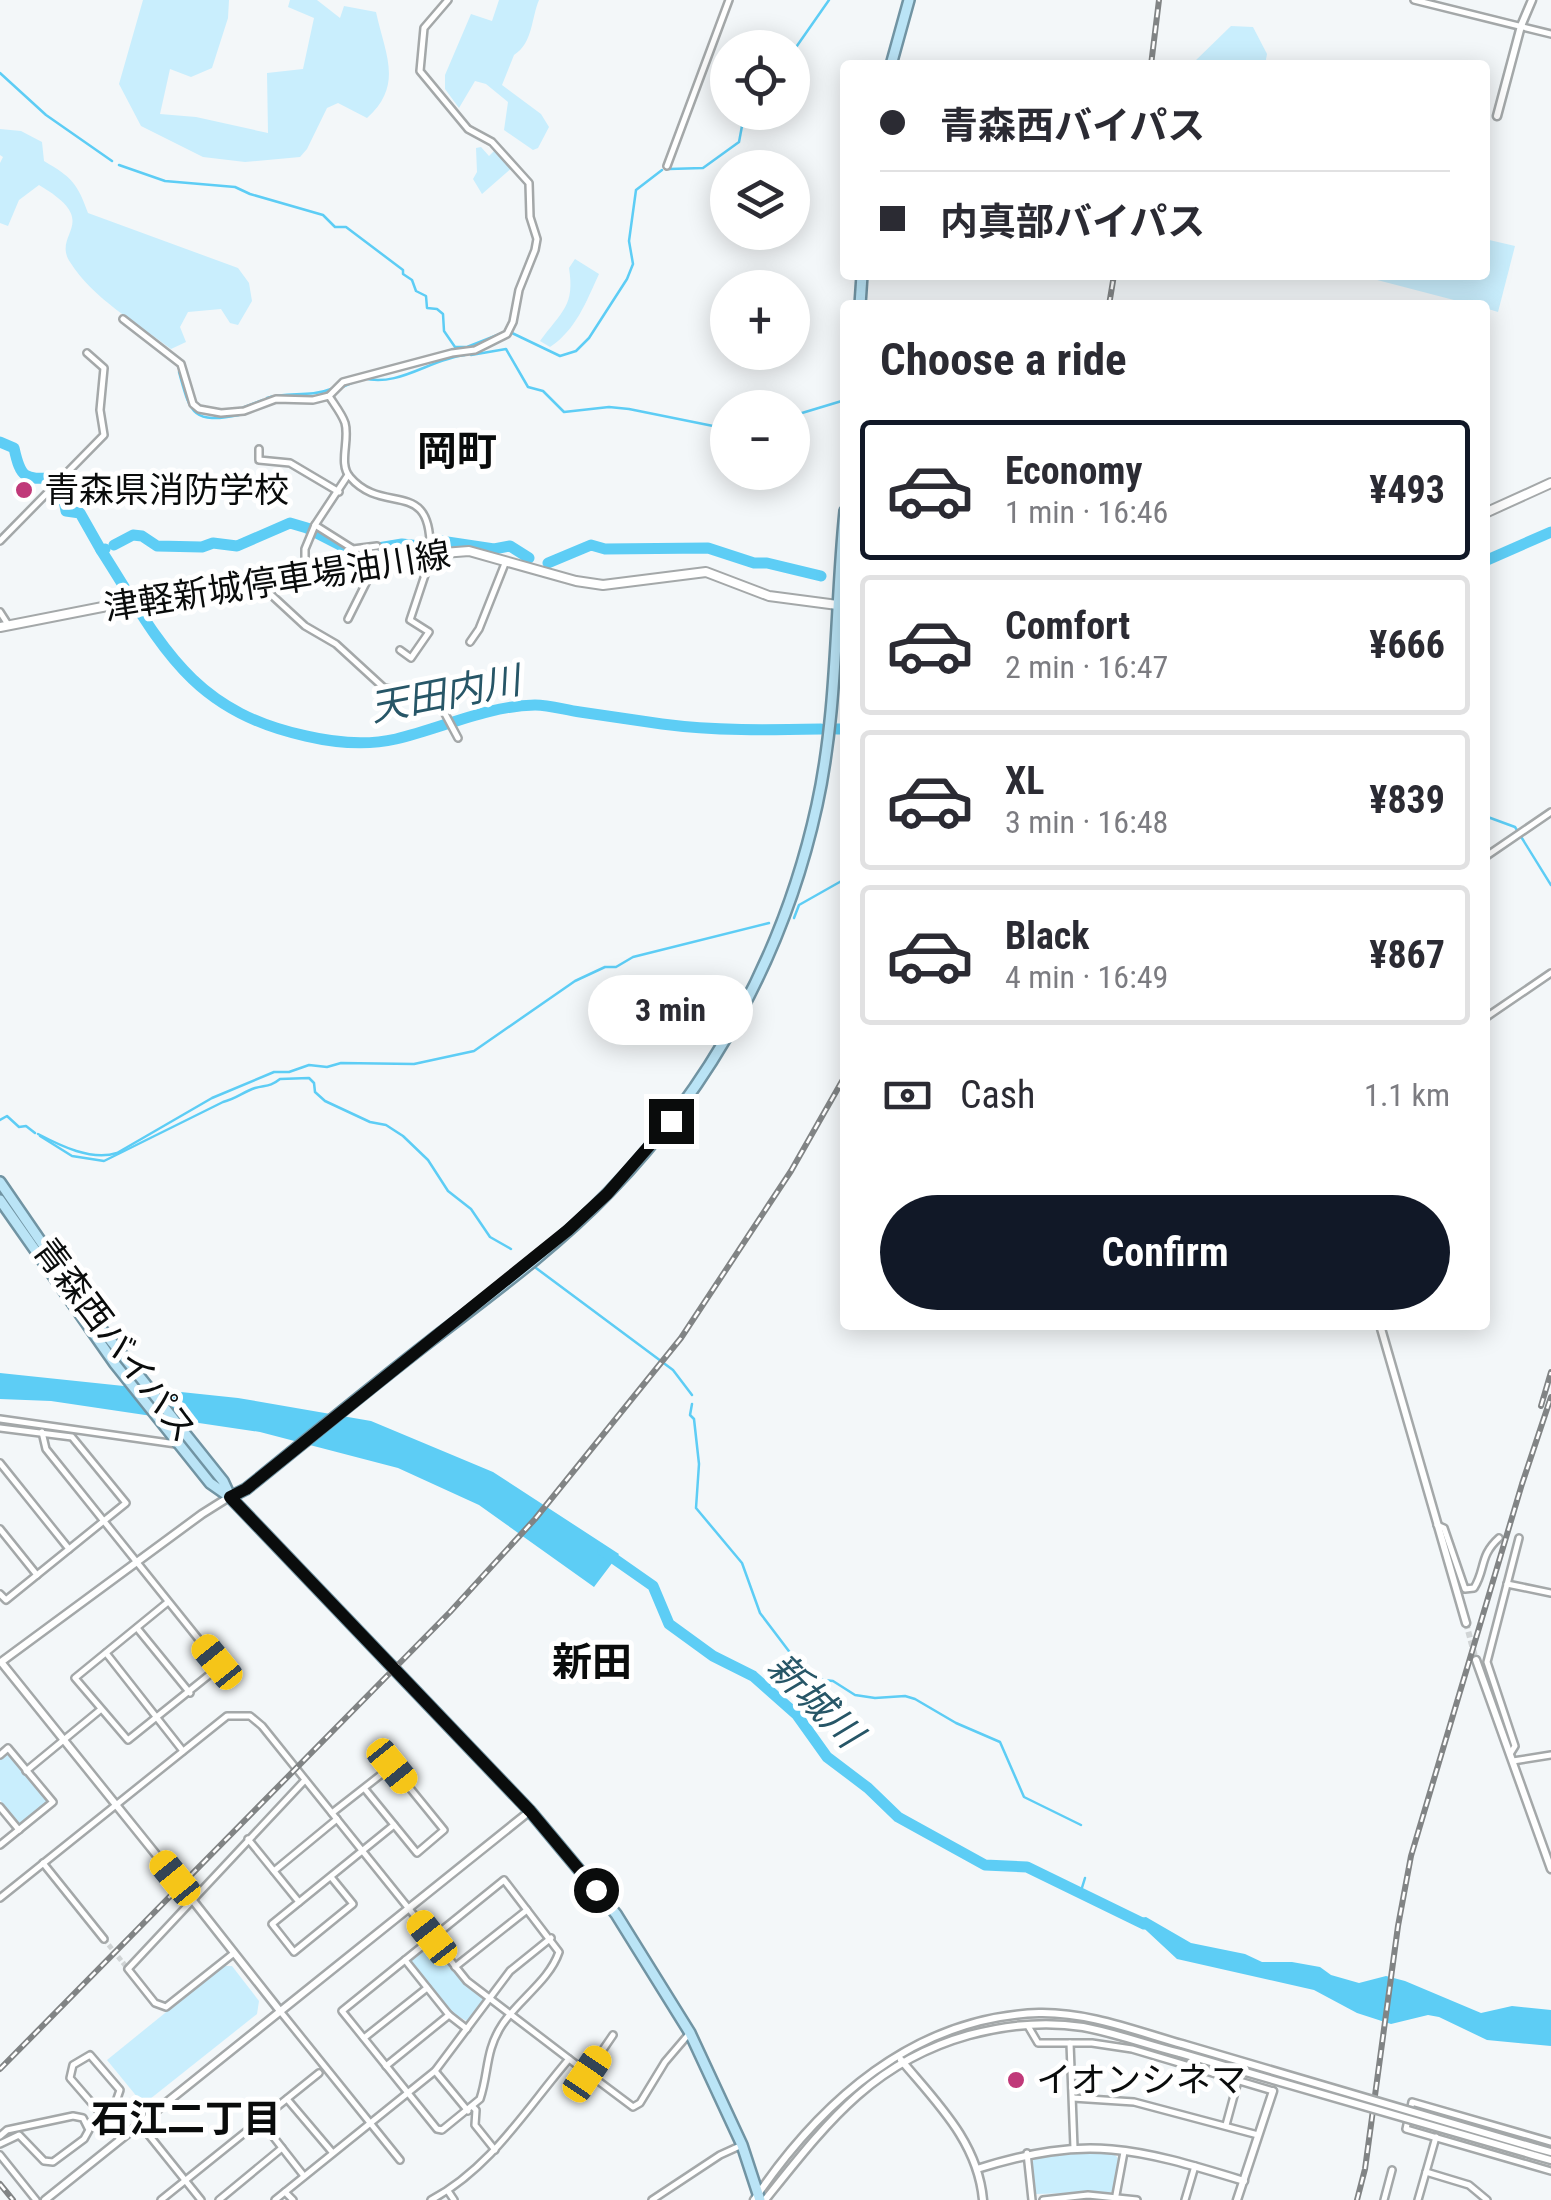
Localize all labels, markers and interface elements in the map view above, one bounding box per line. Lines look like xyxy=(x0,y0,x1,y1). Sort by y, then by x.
map controls xyxy=(710,30,810,490)
button: locate xyxy=(710,30,810,130)
text: 青森西バイパス xyxy=(940,104,1205,148)
button: layers xyxy=(710,150,810,250)
text: 内真部バイパス xyxy=(940,200,1205,244)
button: + xyxy=(710,270,810,370)
text: Choose a ride xyxy=(880,333,1127,386)
button: − xyxy=(710,390,810,490)
district label: 岡町 xyxy=(417,428,497,475)
icon: car xyxy=(885,445,975,535)
text: Economy xyxy=(1005,449,1142,493)
text: ¥493 xyxy=(1369,468,1445,512)
place label: 青森県消防学校 xyxy=(44,470,289,511)
marker: 青森県消防学校 xyxy=(13,479,35,501)
text: 1 min · 16:46 xyxy=(1005,493,1168,531)
street label: 津軽新城停車場油川線 xyxy=(101,534,453,629)
icon: car xyxy=(885,600,975,690)
text: Comfort xyxy=(1005,604,1130,648)
text: ¥666 xyxy=(1369,623,1445,667)
text: 2 min · 16:47 xyxy=(1005,648,1168,686)
water label: 天田内川 xyxy=(366,657,528,730)
icon: car xyxy=(885,755,975,845)
text: XL xyxy=(1005,759,1044,803)
text: ¥839 xyxy=(1369,778,1445,822)
text: 3 min · 16:48 xyxy=(1005,803,1168,841)
icon: car xyxy=(885,910,975,1000)
text: Black xyxy=(1005,914,1089,958)
text: ¥867 xyxy=(1369,933,1445,977)
text: 4 min · 16:49 xyxy=(1005,958,1168,996)
callout: 3 min xyxy=(588,976,754,1046)
text: 3 min xyxy=(635,991,706,1029)
icon: cash xyxy=(880,1068,935,1123)
text: Cash xyxy=(960,1073,1035,1117)
text: 1.1 km xyxy=(1364,1076,1450,1114)
route end xyxy=(649,1099,694,1144)
button: Confirm xyxy=(880,1195,1450,1310)
street label: 青森西バイパス xyxy=(25,1230,204,1450)
car xyxy=(186,1629,248,1695)
district label: 新田 xyxy=(552,1639,632,1686)
water label: 新城川 xyxy=(759,1644,874,1759)
car xyxy=(361,1733,423,1799)
car xyxy=(144,1845,206,1911)
route start xyxy=(574,1868,619,1913)
car xyxy=(402,1905,462,1971)
car xyxy=(558,2041,616,2107)
place label: イオンシネマ xyxy=(1036,2060,1246,2101)
marker: イオンシネマ xyxy=(1005,2069,1027,2091)
district label: 石江二丁目 xyxy=(91,2097,281,2141)

